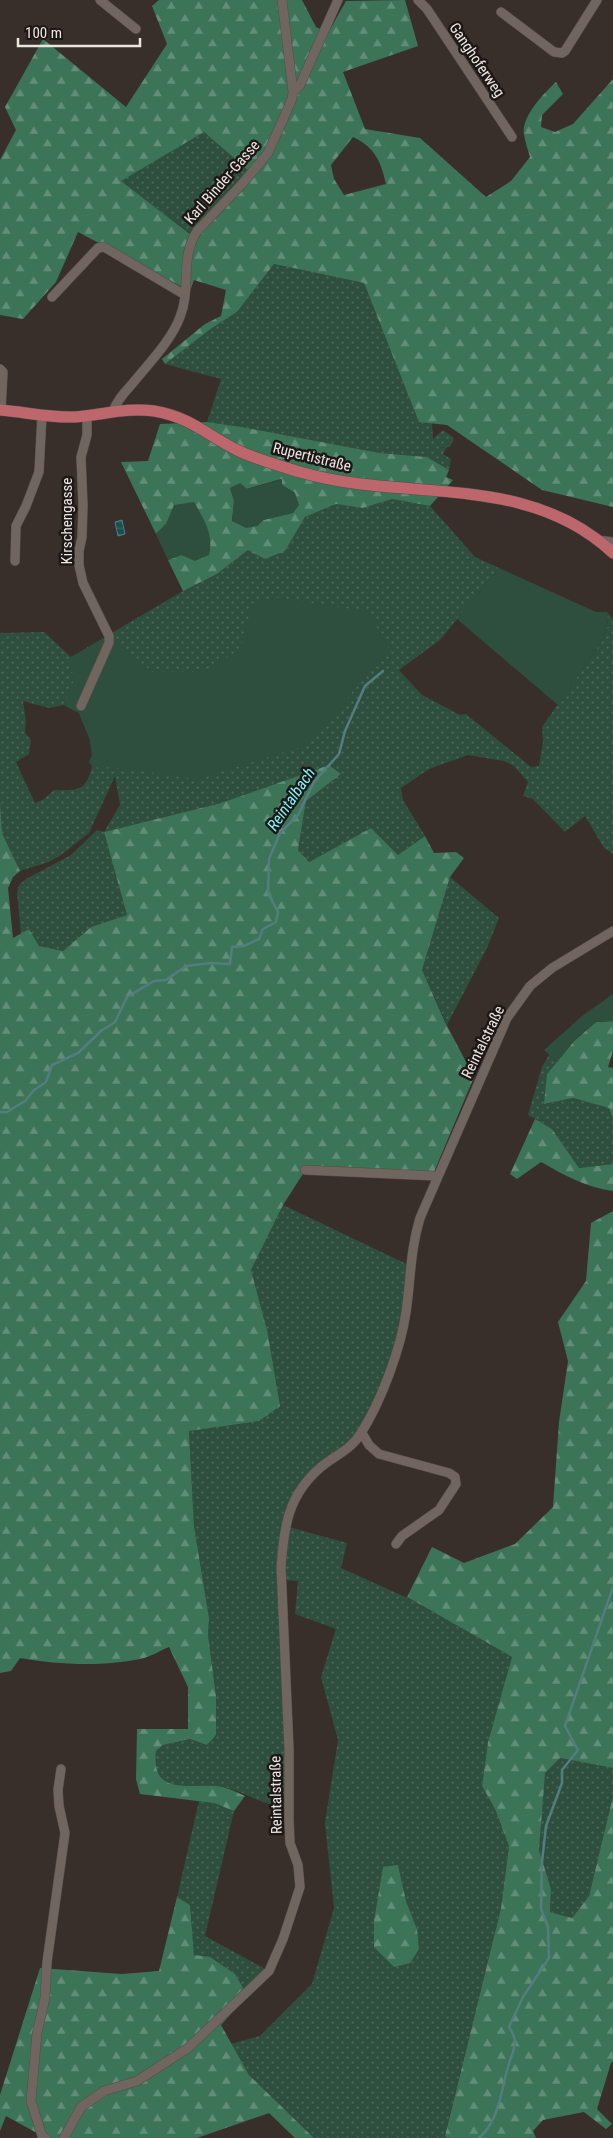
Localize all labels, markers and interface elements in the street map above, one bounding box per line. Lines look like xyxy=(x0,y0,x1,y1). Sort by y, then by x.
scale bar xyxy=(18,15,140,47)
street label: Ganghoferweg xyxy=(446,19,508,101)
text: 100 m xyxy=(25,24,62,42)
street label: Karl Binder-Gasse xyxy=(181,136,263,228)
street label: Rupertistraße xyxy=(271,439,353,475)
street label: Kirschengasse xyxy=(58,478,76,564)
water label: Reintalbach xyxy=(263,764,319,834)
street label: Reintalstraße xyxy=(458,1003,508,1081)
street label: Reintalstraße xyxy=(266,1756,286,1834)

